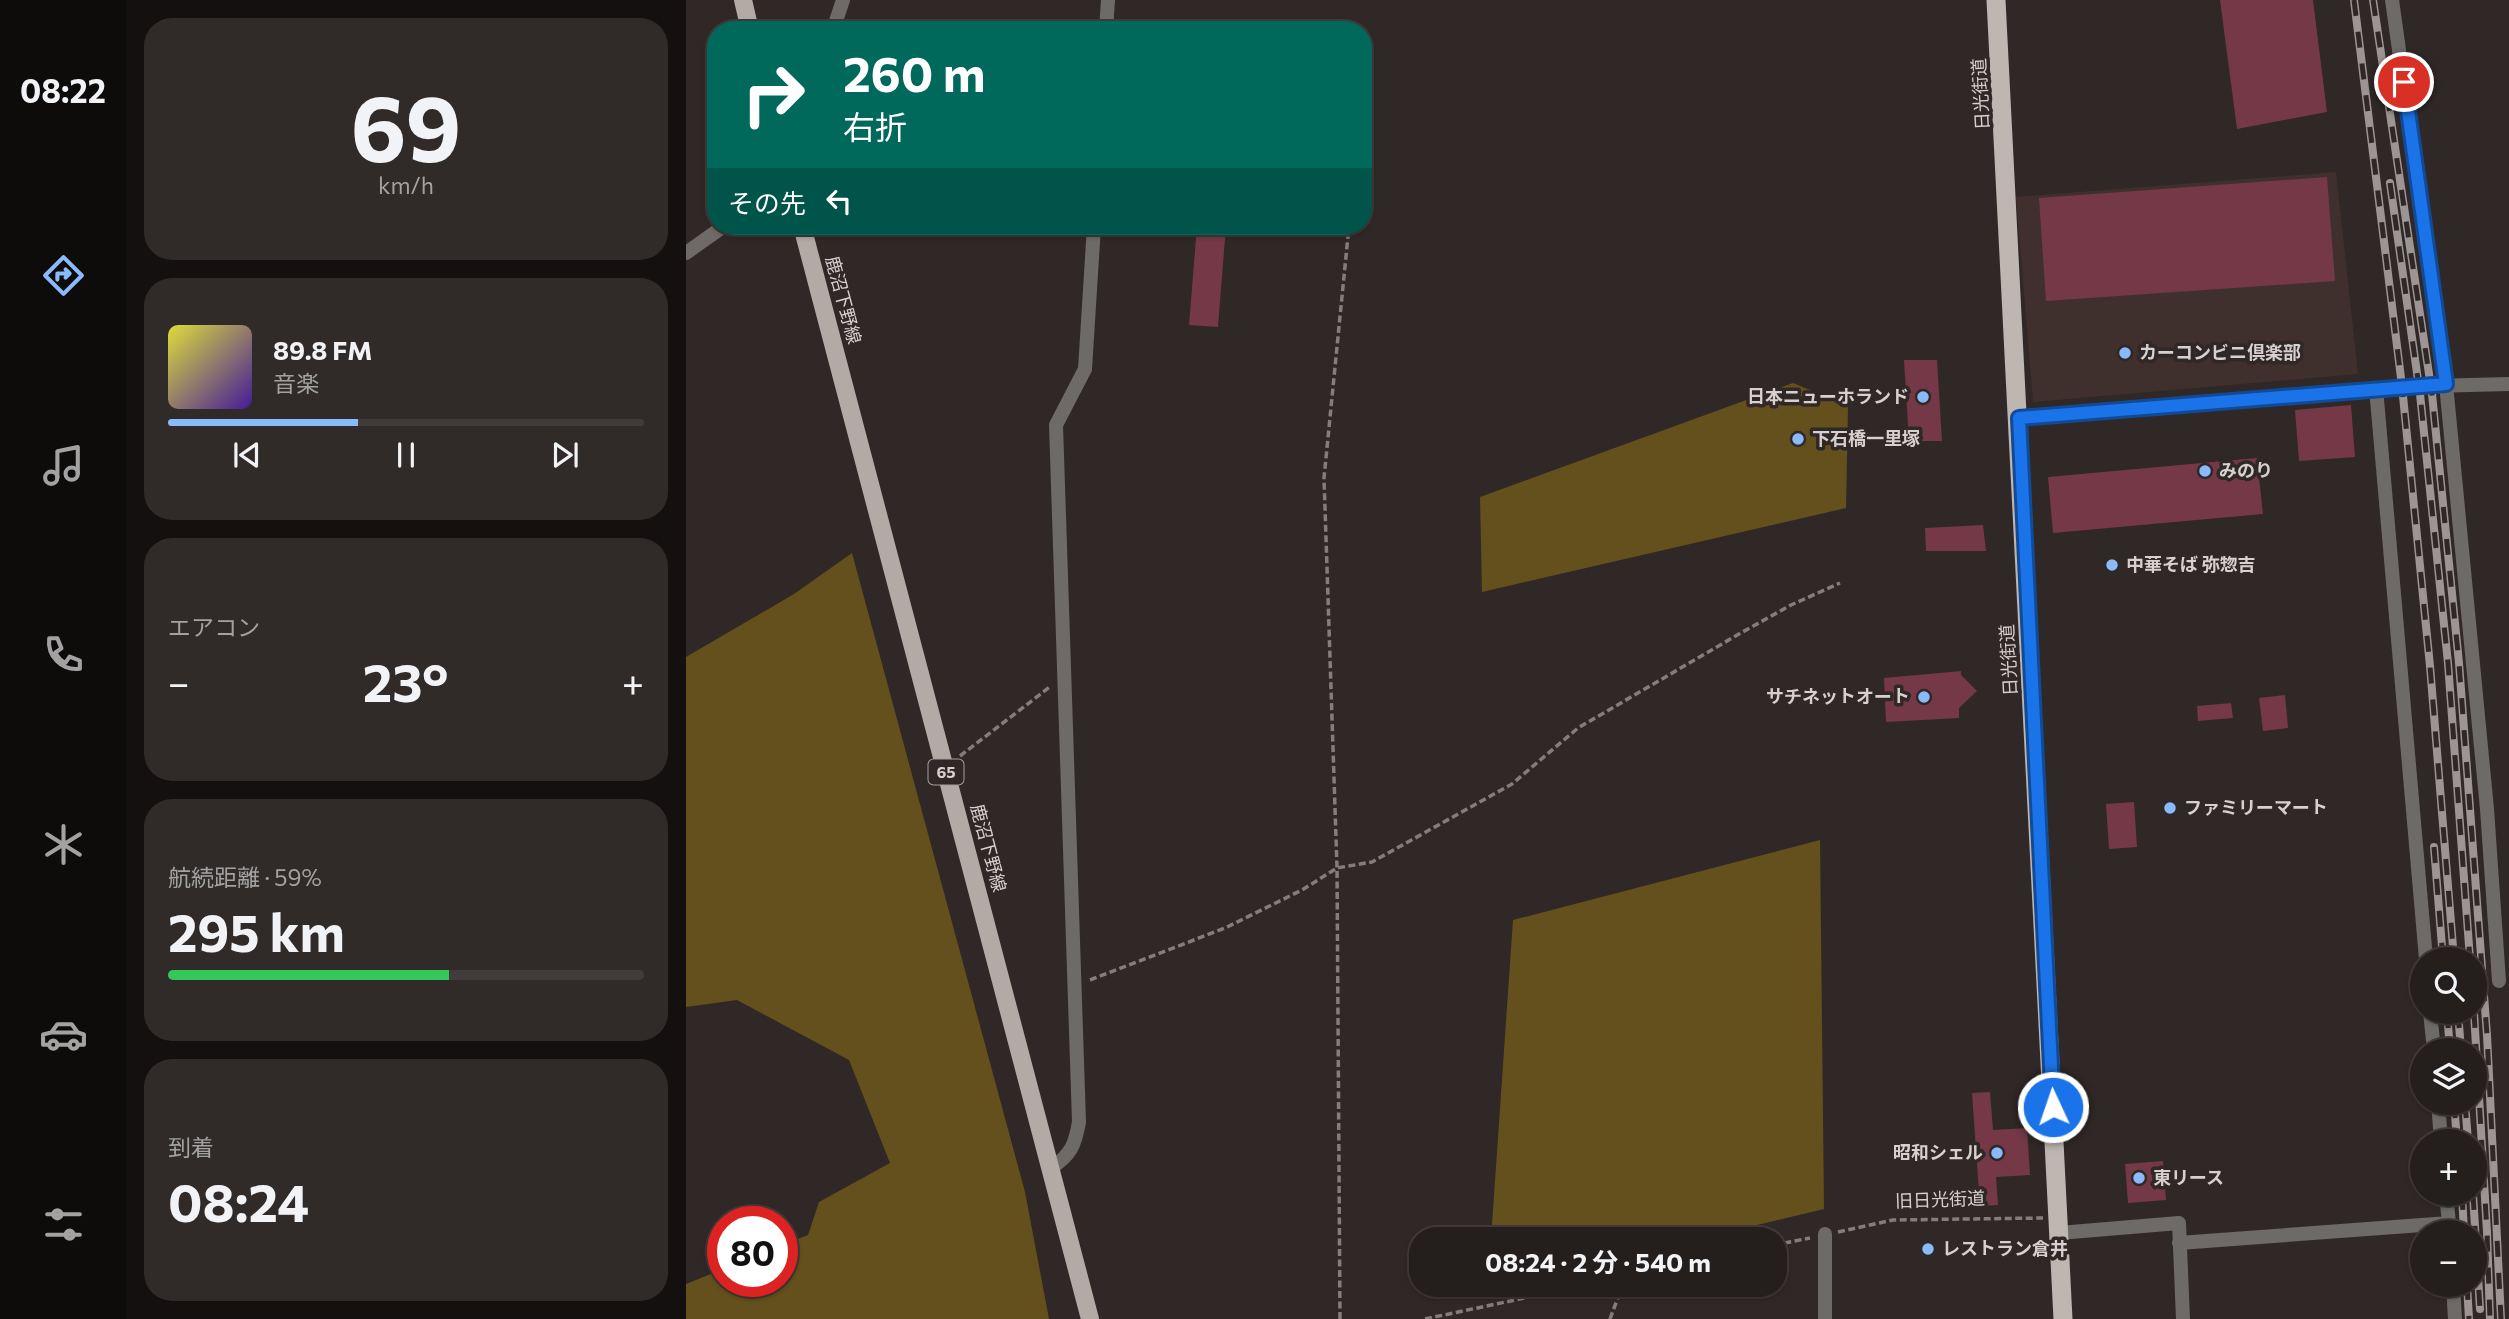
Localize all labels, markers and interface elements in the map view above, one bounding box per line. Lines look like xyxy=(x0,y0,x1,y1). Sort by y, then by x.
text: 260 m xyxy=(843,42,985,102)
icon: right xyxy=(728,49,819,140)
pin xyxy=(2374,52,2434,112)
street label: 日光街道 xyxy=(1967,58,1993,131)
icon: arrive xyxy=(2385,63,2423,101)
text: 69 xyxy=(351,69,461,181)
text: 08:22 xyxy=(20,70,106,110)
text: 右折 xyxy=(843,106,907,146)
text: km/h xyxy=(378,171,434,199)
icon: left xyxy=(820,182,858,220)
text: その先 xyxy=(728,187,806,218)
icon: directions xyxy=(39,251,88,300)
street label: 鹿沼下野線 xyxy=(822,253,866,346)
text: 89.8 FM xyxy=(273,334,372,365)
place label: カーコンビニ倶楽部 xyxy=(2139,341,2301,363)
marker: カーコンビニ倶楽部 xyxy=(2117,345,2133,361)
text: 音楽 xyxy=(273,369,319,397)
place label: 日本ニューホランド xyxy=(1747,385,1909,407)
marker: 日本ニューホランド xyxy=(1915,389,1931,405)
place label: 下石橋一里塚 xyxy=(1812,427,1920,449)
marker: 下石橋一里塚 xyxy=(1790,431,1806,447)
icon: previous xyxy=(228,436,266,474)
icon: pause xyxy=(387,436,425,474)
icon: next xyxy=(546,436,584,474)
icon: music xyxy=(39,441,88,490)
place label: みのり xyxy=(2219,459,2273,481)
marker: みのり xyxy=(2197,463,2213,479)
place label: 中華そば 弥惣吉 xyxy=(2126,553,2255,575)
marker: 中華そば 弥惣吉 xyxy=(2104,557,2120,573)
text: エアコン xyxy=(168,613,260,641)
street label: 日光街道 xyxy=(1995,624,2021,697)
icon: phone xyxy=(39,630,88,679)
text: 23° xyxy=(363,649,449,713)
text: − xyxy=(168,658,190,705)
text: + xyxy=(622,658,644,705)
place label: サチネットオート xyxy=(1766,685,1910,707)
marker: サチネットオート xyxy=(1916,689,1932,705)
road number: 65 xyxy=(929,760,964,785)
place label: ファミリーマート xyxy=(2184,796,2328,818)
marker: ファミリーマート xyxy=(2162,800,2178,816)
street label: 鹿沼下野線 xyxy=(967,801,1011,894)
icon: climate xyxy=(39,820,88,869)
text: 航続距離 · 59% xyxy=(168,863,322,891)
text: 295 km xyxy=(168,899,345,963)
map controls xyxy=(2410,947,2487,1297)
button: search xyxy=(2410,947,2487,1024)
icon: car xyxy=(39,1010,88,1059)
button: layers xyxy=(2410,1038,2487,1115)
position arrow xyxy=(2016,1070,2090,1144)
button: + xyxy=(2410,1129,2487,1206)
text: 到着 xyxy=(168,1133,214,1161)
place label: 昭和シェル xyxy=(1893,1141,1983,1163)
marker: 昭和シェル xyxy=(1989,1145,2005,1161)
place label: 東リース xyxy=(2153,1166,2224,1188)
text: 08:24 xyxy=(168,1169,309,1233)
marker: 東リース xyxy=(2131,1170,2147,1186)
street label: 旧日光街道 xyxy=(1895,1186,1985,1212)
icon: filters xyxy=(39,1200,88,1249)
speed limit sign: 80 xyxy=(707,1206,798,1297)
button: − xyxy=(2410,1220,2487,1297)
place label: レストラン倉井 xyxy=(1942,1237,2068,1259)
marker: レストラン倉井 xyxy=(1920,1241,1936,1257)
text: 08:24 · 2 分 · 540 m xyxy=(1485,1246,1711,1277)

